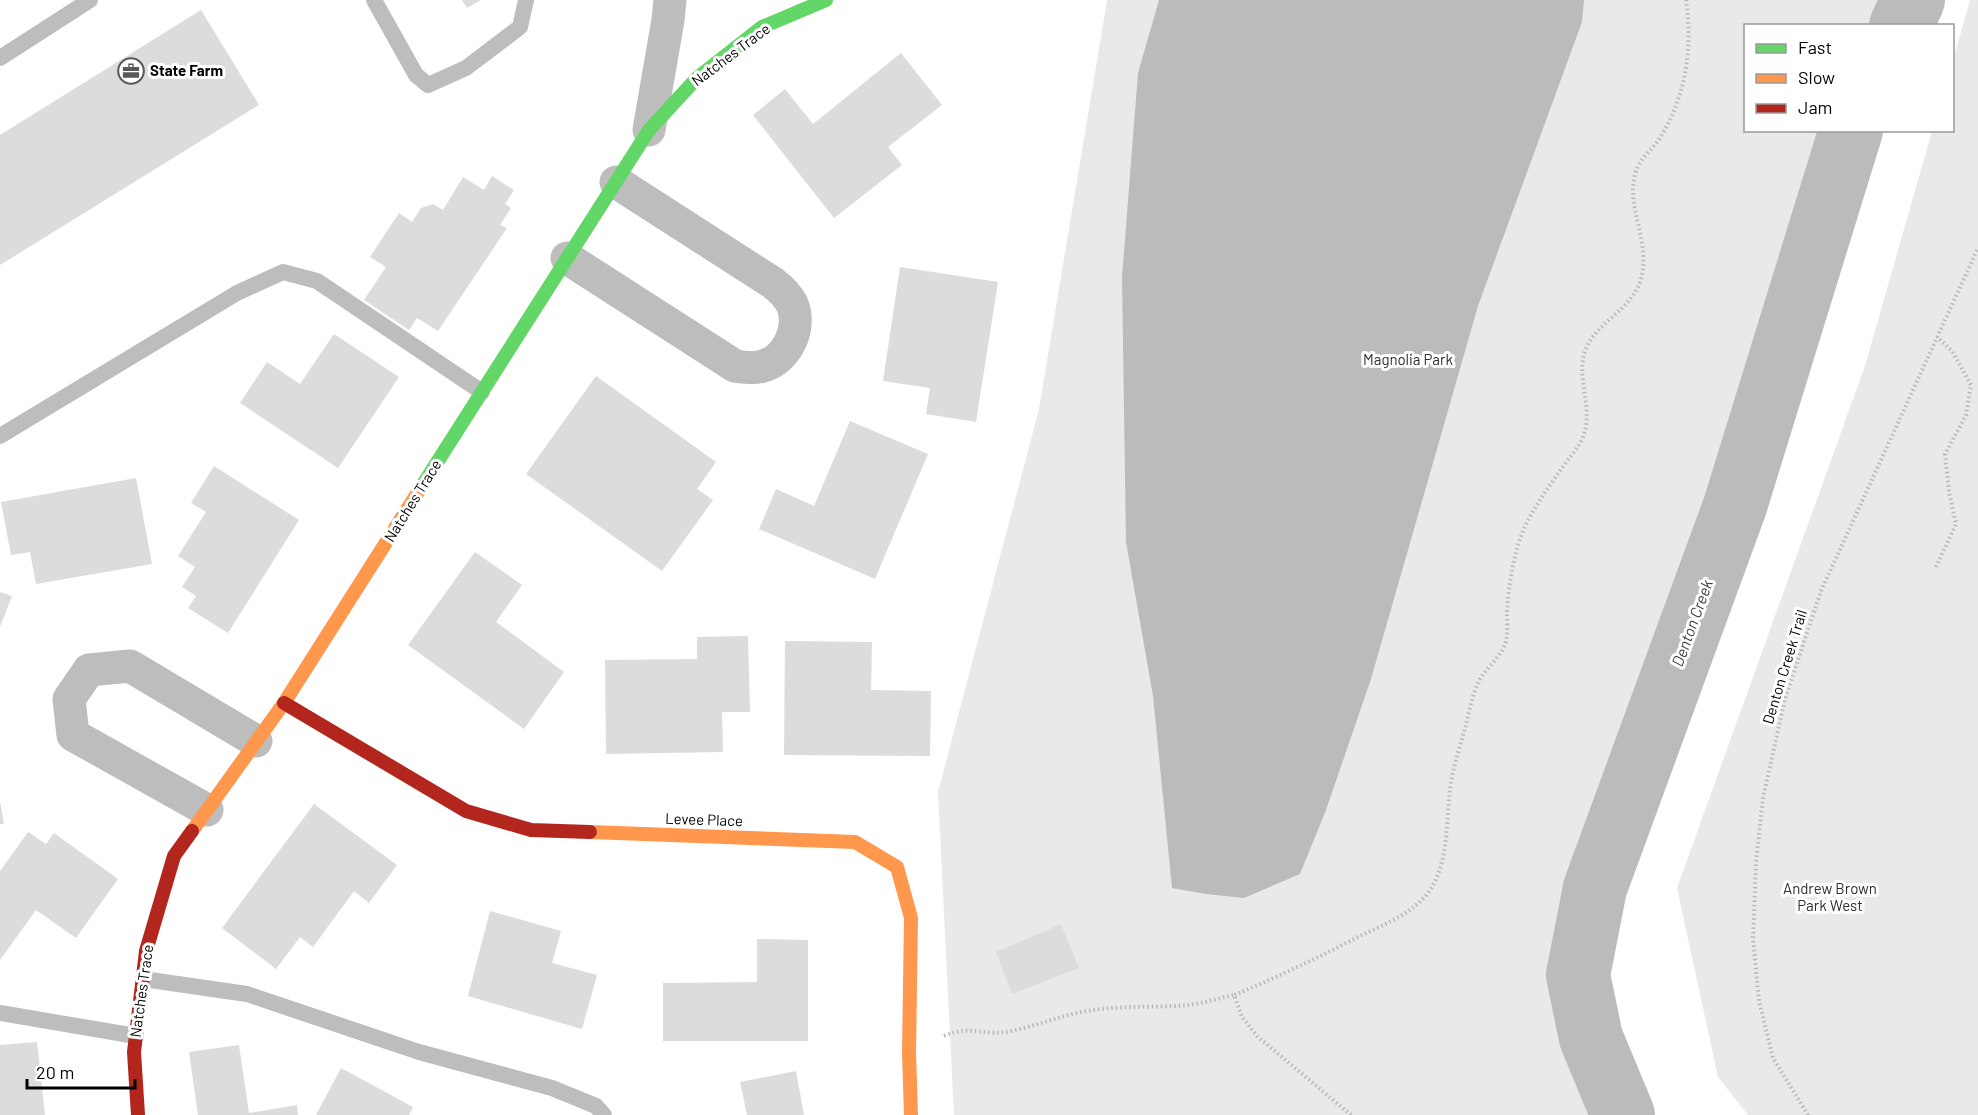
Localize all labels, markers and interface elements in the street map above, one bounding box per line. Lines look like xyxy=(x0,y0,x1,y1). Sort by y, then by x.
street label: Natches Trace xyxy=(688,19,773,90)
legend xyxy=(1744,24,1954,132)
text: Fast xyxy=(1798,36,1832,58)
office icon: State Farm xyxy=(116,56,146,86)
place label: State Farm xyxy=(150,61,223,79)
text: Slow xyxy=(1798,66,1835,88)
text: Jam xyxy=(1798,96,1832,118)
park label: Magnolia Park xyxy=(1363,350,1453,368)
street label: Natches Trace xyxy=(380,456,445,545)
water label: Denton Creek xyxy=(1667,577,1716,669)
street label: Denton Creek Trail xyxy=(1758,607,1810,726)
street label: Levee Place xyxy=(665,809,743,829)
park label: Andrew Brown Park West xyxy=(1783,879,1877,914)
street label: Natches Trace xyxy=(126,943,156,1038)
scale bar xyxy=(27,1052,135,1090)
text: 20 m xyxy=(36,1061,74,1083)

